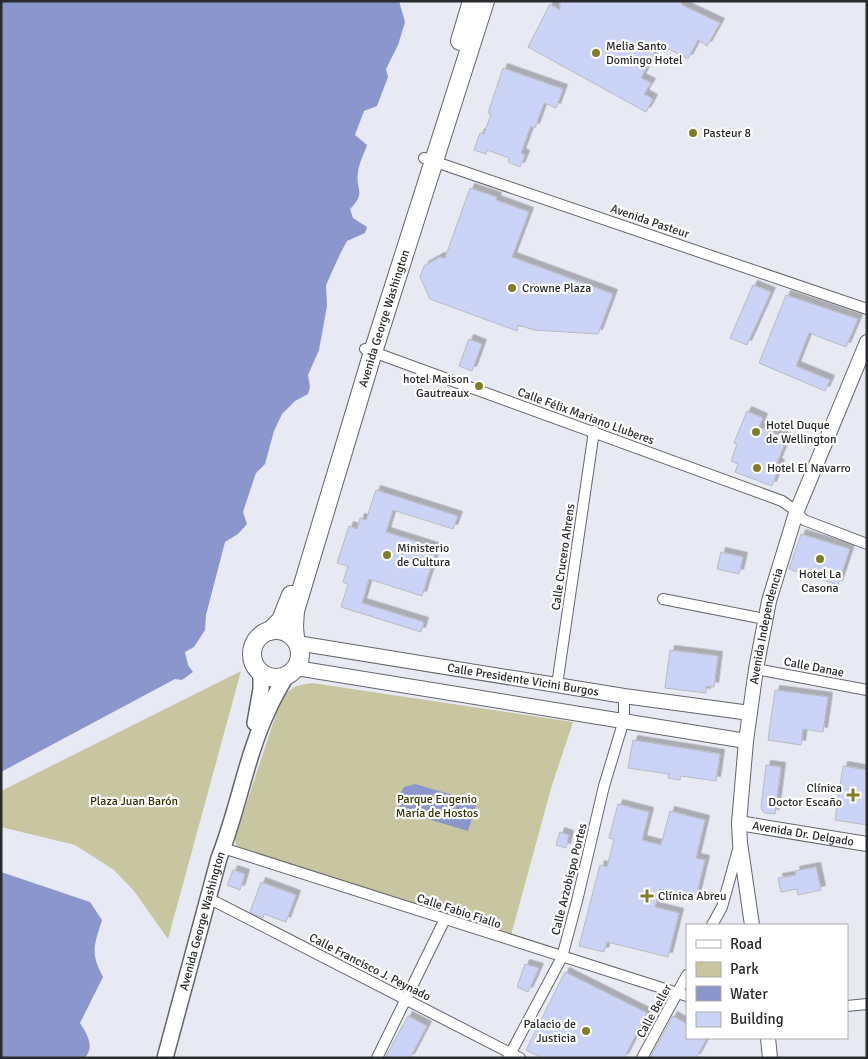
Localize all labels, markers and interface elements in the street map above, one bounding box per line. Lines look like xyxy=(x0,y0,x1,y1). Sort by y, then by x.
place label: Melia Santo Domingo Hotel xyxy=(606,39,683,68)
marker: Melia Santo Domingo Hotel xyxy=(590,47,602,59)
place label: Pasteur 8 xyxy=(703,126,751,141)
marker: Pasteur 8 xyxy=(687,127,699,139)
street label: Avenida Pasteur xyxy=(608,201,692,242)
street label: Avenida George Washington xyxy=(356,248,413,389)
place label: Crowne Plaza xyxy=(522,281,591,296)
marker: Crowne Plaza xyxy=(506,282,518,294)
place label: hotel Maison Gautreaux xyxy=(403,372,469,401)
marker: hotel Maison Gautreaux xyxy=(473,380,485,392)
street label: Calle Félix Mariano Lluberes xyxy=(515,385,656,448)
place label: Hotel Duque de Wellington xyxy=(766,418,837,447)
marker: Hotel Duque de Wellington xyxy=(750,426,762,438)
place label: Hotel El Navarro xyxy=(767,461,851,476)
marker: Hotel El Navarro xyxy=(751,462,763,474)
street label: Calle Crucero Ahrens xyxy=(549,503,578,611)
place label: Ministerio de Cultura xyxy=(397,541,450,570)
marker: Ministerio de Cultura xyxy=(381,549,393,561)
marker: Hotel La Casona xyxy=(814,553,826,565)
street label: Avenida Independencia xyxy=(747,566,787,685)
place label: Hotel La Casona xyxy=(799,567,841,596)
street label: Calle Danae xyxy=(783,654,845,681)
street label: Calle Presidente Vicini Burgos xyxy=(446,660,600,700)
place label: Clínica Doctor Escaño xyxy=(768,781,842,810)
marker: Clínica Doctor Escaño xyxy=(846,788,860,802)
park label: Parque Eugenio María de Hostos xyxy=(396,792,478,821)
park label: Plaza Juan Barón xyxy=(90,794,178,809)
street label: Avenida Dr. Delgado xyxy=(751,818,855,850)
street label: Calle Arzobispo Portes xyxy=(548,822,591,937)
street label: Avenida George Washington xyxy=(177,849,229,992)
marker: Clínica Abreu xyxy=(640,889,654,903)
place label: Clínica Abreu xyxy=(658,889,727,904)
street label: Calle Fabio Fiallo xyxy=(415,891,503,932)
legend xyxy=(686,924,848,1039)
street label: Calle Francisco J. Peynado xyxy=(306,930,433,1005)
text: Road xyxy=(730,935,762,953)
text: Park xyxy=(730,960,759,978)
street label: Calle Beller xyxy=(634,981,676,1041)
text: Water xyxy=(730,985,768,1003)
text: Building xyxy=(730,1010,784,1028)
place label: Palacio de Justicia xyxy=(524,1017,576,1046)
marker: Palacio de Justicia xyxy=(580,1025,592,1037)

